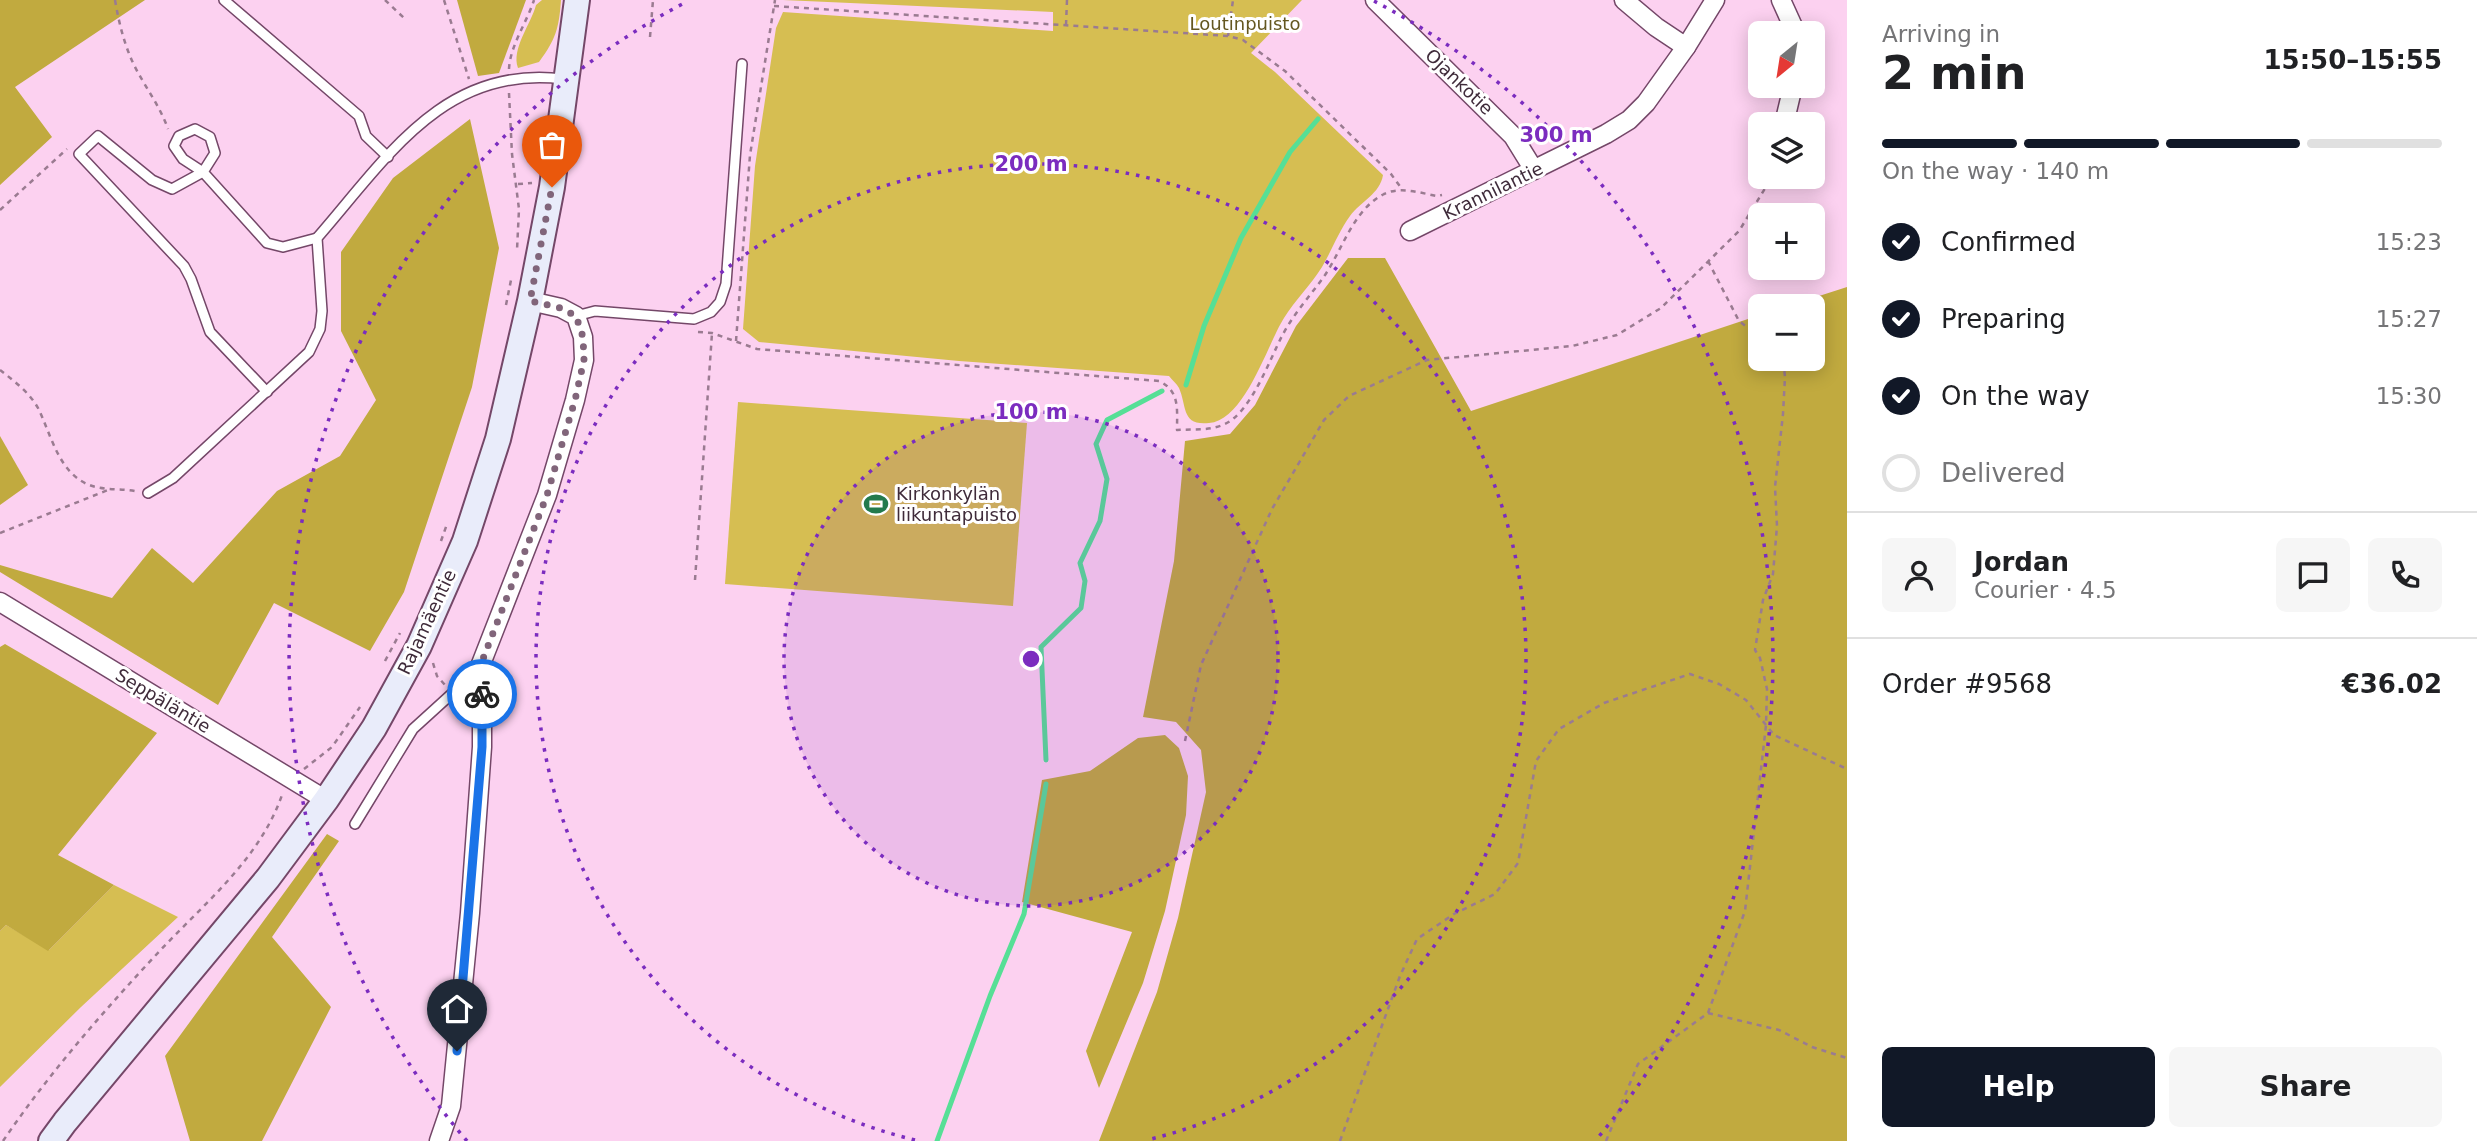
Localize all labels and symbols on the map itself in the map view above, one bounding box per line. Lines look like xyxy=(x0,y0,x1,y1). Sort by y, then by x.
park label: Loutinpuisto xyxy=(1190,13,1300,34)
north arrow xyxy=(1748,21,1825,98)
street label: Ojankotie xyxy=(1421,44,1497,119)
pin xyxy=(522,115,582,187)
text: 300 m xyxy=(1519,123,1593,147)
text: 200 m xyxy=(994,152,1068,176)
street label: Krannilantie xyxy=(1439,157,1546,224)
text: 100 m xyxy=(994,400,1068,424)
place label: Kirkonkylän liikuntapuisto xyxy=(896,483,1017,525)
sports icon: Kirkonkylän liikuntapuisto xyxy=(862,490,890,518)
street label: Rajamäentie xyxy=(393,566,460,678)
centre of rings xyxy=(1019,647,1043,671)
courier xyxy=(447,659,517,729)
street label: Seppäläntie xyxy=(112,664,215,737)
pin xyxy=(427,979,487,1051)

